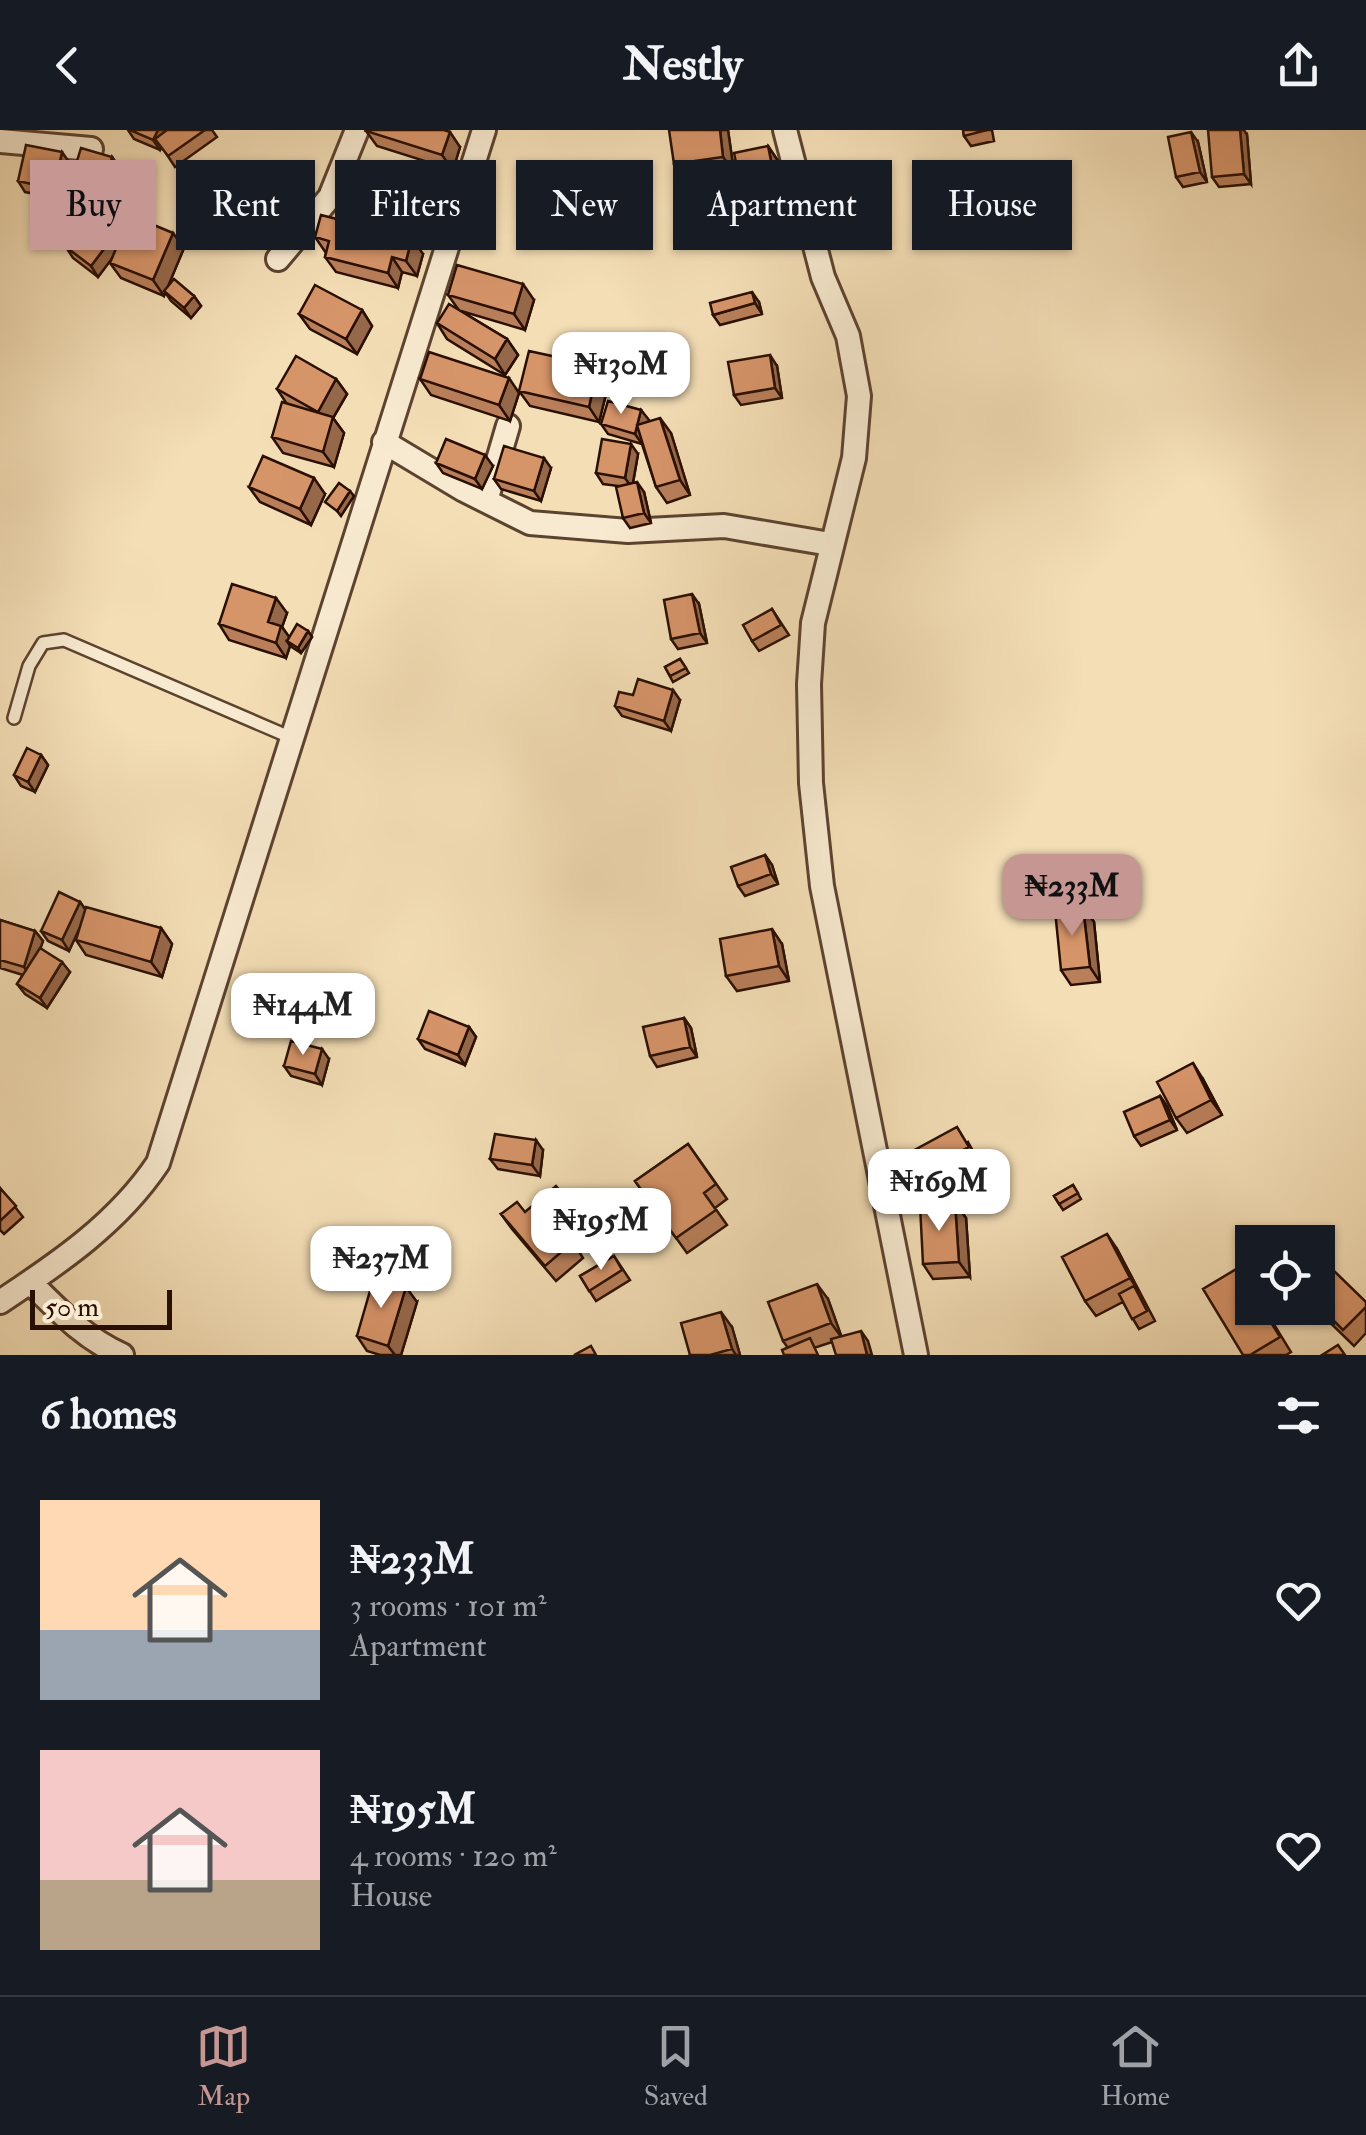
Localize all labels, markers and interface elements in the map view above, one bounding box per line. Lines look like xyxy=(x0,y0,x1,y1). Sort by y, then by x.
text: Nestly xyxy=(623,37,743,93)
icon: back xyxy=(40,38,95,93)
icon: share xyxy=(1271,38,1326,93)
chip: Buy xyxy=(30,160,156,250)
chip: Rent xyxy=(176,160,315,250)
chip: Filters xyxy=(335,160,496,250)
chip: New xyxy=(516,160,653,250)
chip: Apartment xyxy=(673,160,892,250)
chip: House xyxy=(912,160,1072,250)
pin: ₦130M xyxy=(551,332,691,417)
text: ₦130M xyxy=(574,344,668,384)
pin: ₦233M xyxy=(1002,854,1142,939)
text: ₦233M xyxy=(1025,866,1119,906)
pin: ₦144M xyxy=(233,973,373,1058)
text: ₦144M xyxy=(253,985,353,1025)
pin: ₦169M xyxy=(869,1149,1009,1234)
text: ₦169M xyxy=(890,1161,988,1201)
pin: ₦195M xyxy=(531,1188,671,1273)
text: ₦195M xyxy=(553,1200,649,1240)
map controls xyxy=(1235,1225,1335,1325)
button: locate xyxy=(1235,1225,1335,1325)
pin: ₦237M xyxy=(311,1226,451,1311)
text: ₦237M xyxy=(332,1238,430,1278)
scale bar xyxy=(30,1285,172,1330)
text: 50 m xyxy=(45,1290,99,1325)
icon: filters xyxy=(1271,1388,1326,1443)
text: 6 homes xyxy=(40,1389,177,1441)
text: ₦233M xyxy=(350,1534,474,1586)
icon: home xyxy=(120,1540,240,1660)
icon: heart xyxy=(1271,1573,1326,1628)
text: 3 rooms · 101 m² xyxy=(350,1586,547,1626)
text: Apartment xyxy=(350,1626,487,1666)
text: ₦195M xyxy=(350,1784,476,1836)
icon: home xyxy=(120,1790,240,1910)
icon: heart xyxy=(1271,1823,1326,1878)
text: 4 rooms · 120 m² xyxy=(350,1836,557,1876)
text: House xyxy=(350,1876,432,1916)
tab: Map xyxy=(196,2019,251,2114)
tab: Saved xyxy=(644,2019,708,2114)
tab: Home xyxy=(1100,2019,1170,2114)

